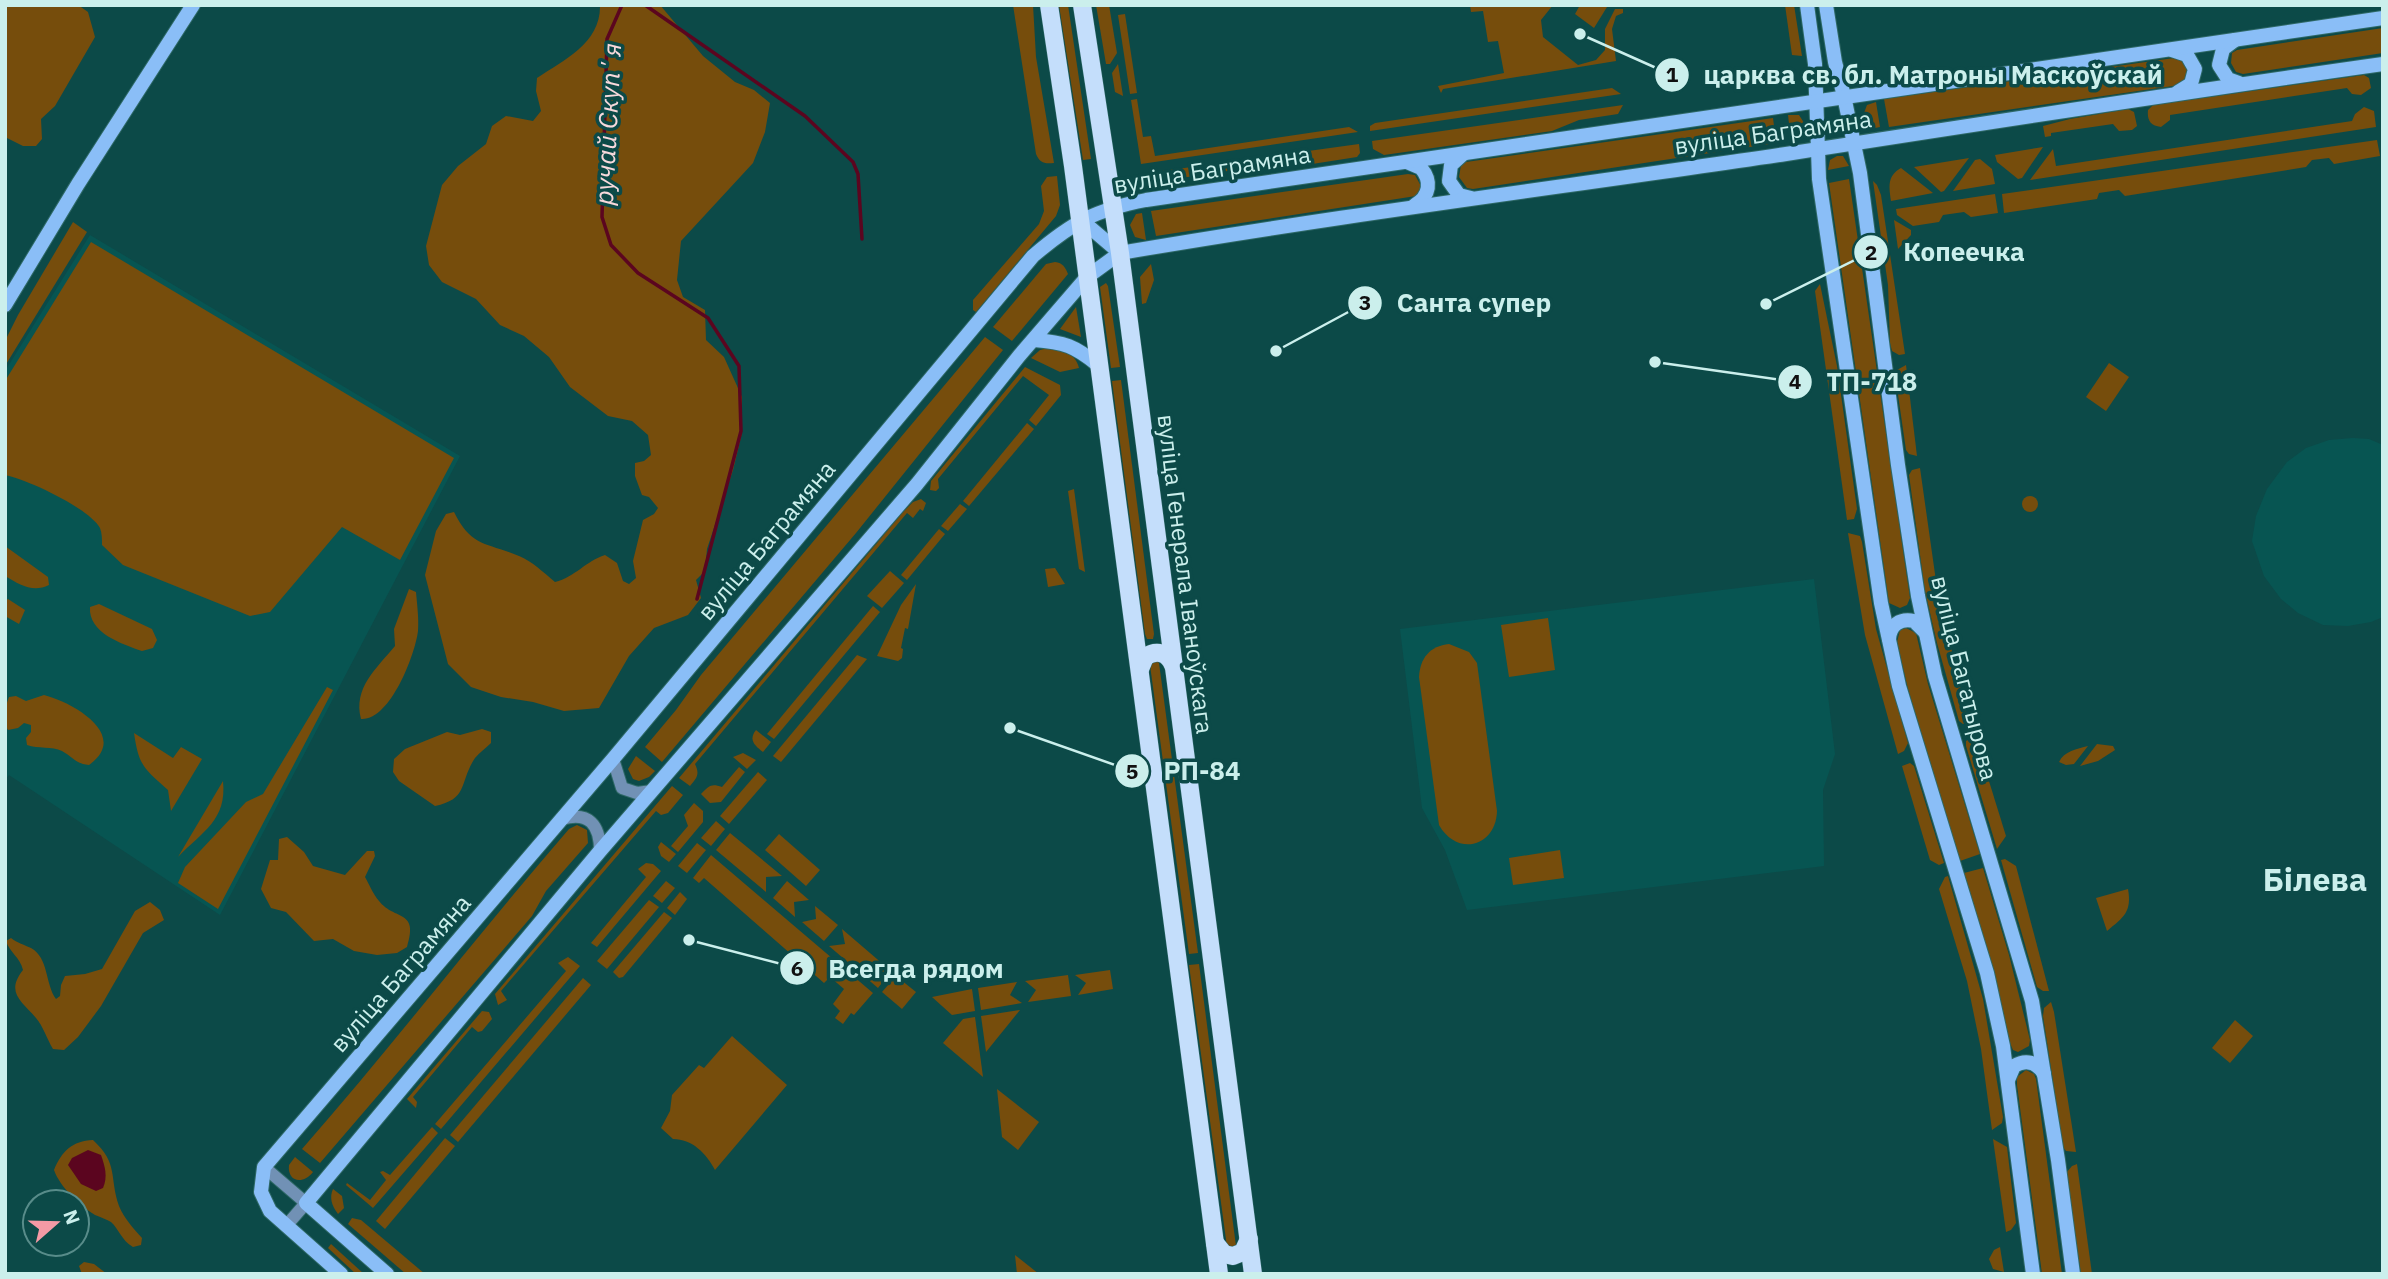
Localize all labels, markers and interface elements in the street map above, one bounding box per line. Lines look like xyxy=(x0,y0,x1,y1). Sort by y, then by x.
water label: ручай Скупʼя xyxy=(586,42,628,207)
callout: царква св. бл. Матроны Маскоўскай xyxy=(1655,51,2177,98)
text: царква св. бл. Матроны Маскоўскай xyxy=(1703,57,2163,91)
text: 1 xyxy=(1666,60,1679,88)
street label: вуліца Баграмяна xyxy=(1672,102,1874,162)
street label: вуліца Баграмяна xyxy=(1111,138,1313,200)
callout: Копеечка xyxy=(1854,229,2039,276)
text: Копеечка xyxy=(1903,234,2025,268)
text: 2 xyxy=(1865,238,1877,266)
callout: Санта супер xyxy=(1347,279,1565,326)
text: Санта супер xyxy=(1397,285,1551,319)
text: 3 xyxy=(1359,288,1371,316)
callout: ТП-718 xyxy=(1778,358,1931,405)
text: ТП-718 xyxy=(1827,364,1917,398)
text: 4 xyxy=(1789,367,1801,395)
street label: вуліца Генерала Іваноўскага xyxy=(1151,412,1222,736)
street label: вуліца Баграмяна xyxy=(690,453,842,626)
street label: вуліца Багатырова xyxy=(1924,572,2006,784)
callout: РП-84 xyxy=(1114,748,1255,795)
text: РП-84 xyxy=(1163,753,1241,787)
text: 5 xyxy=(1126,757,1138,785)
district label: Білева xyxy=(2263,858,2367,900)
street label: вуліца Баграмяна xyxy=(323,887,477,1059)
callout: Всегда рядом xyxy=(779,945,1018,992)
text: Всегда рядом xyxy=(828,951,1004,985)
text: 6 xyxy=(791,954,803,982)
north arrow xyxy=(21,1188,91,1258)
text: N xyxy=(58,1207,86,1228)

